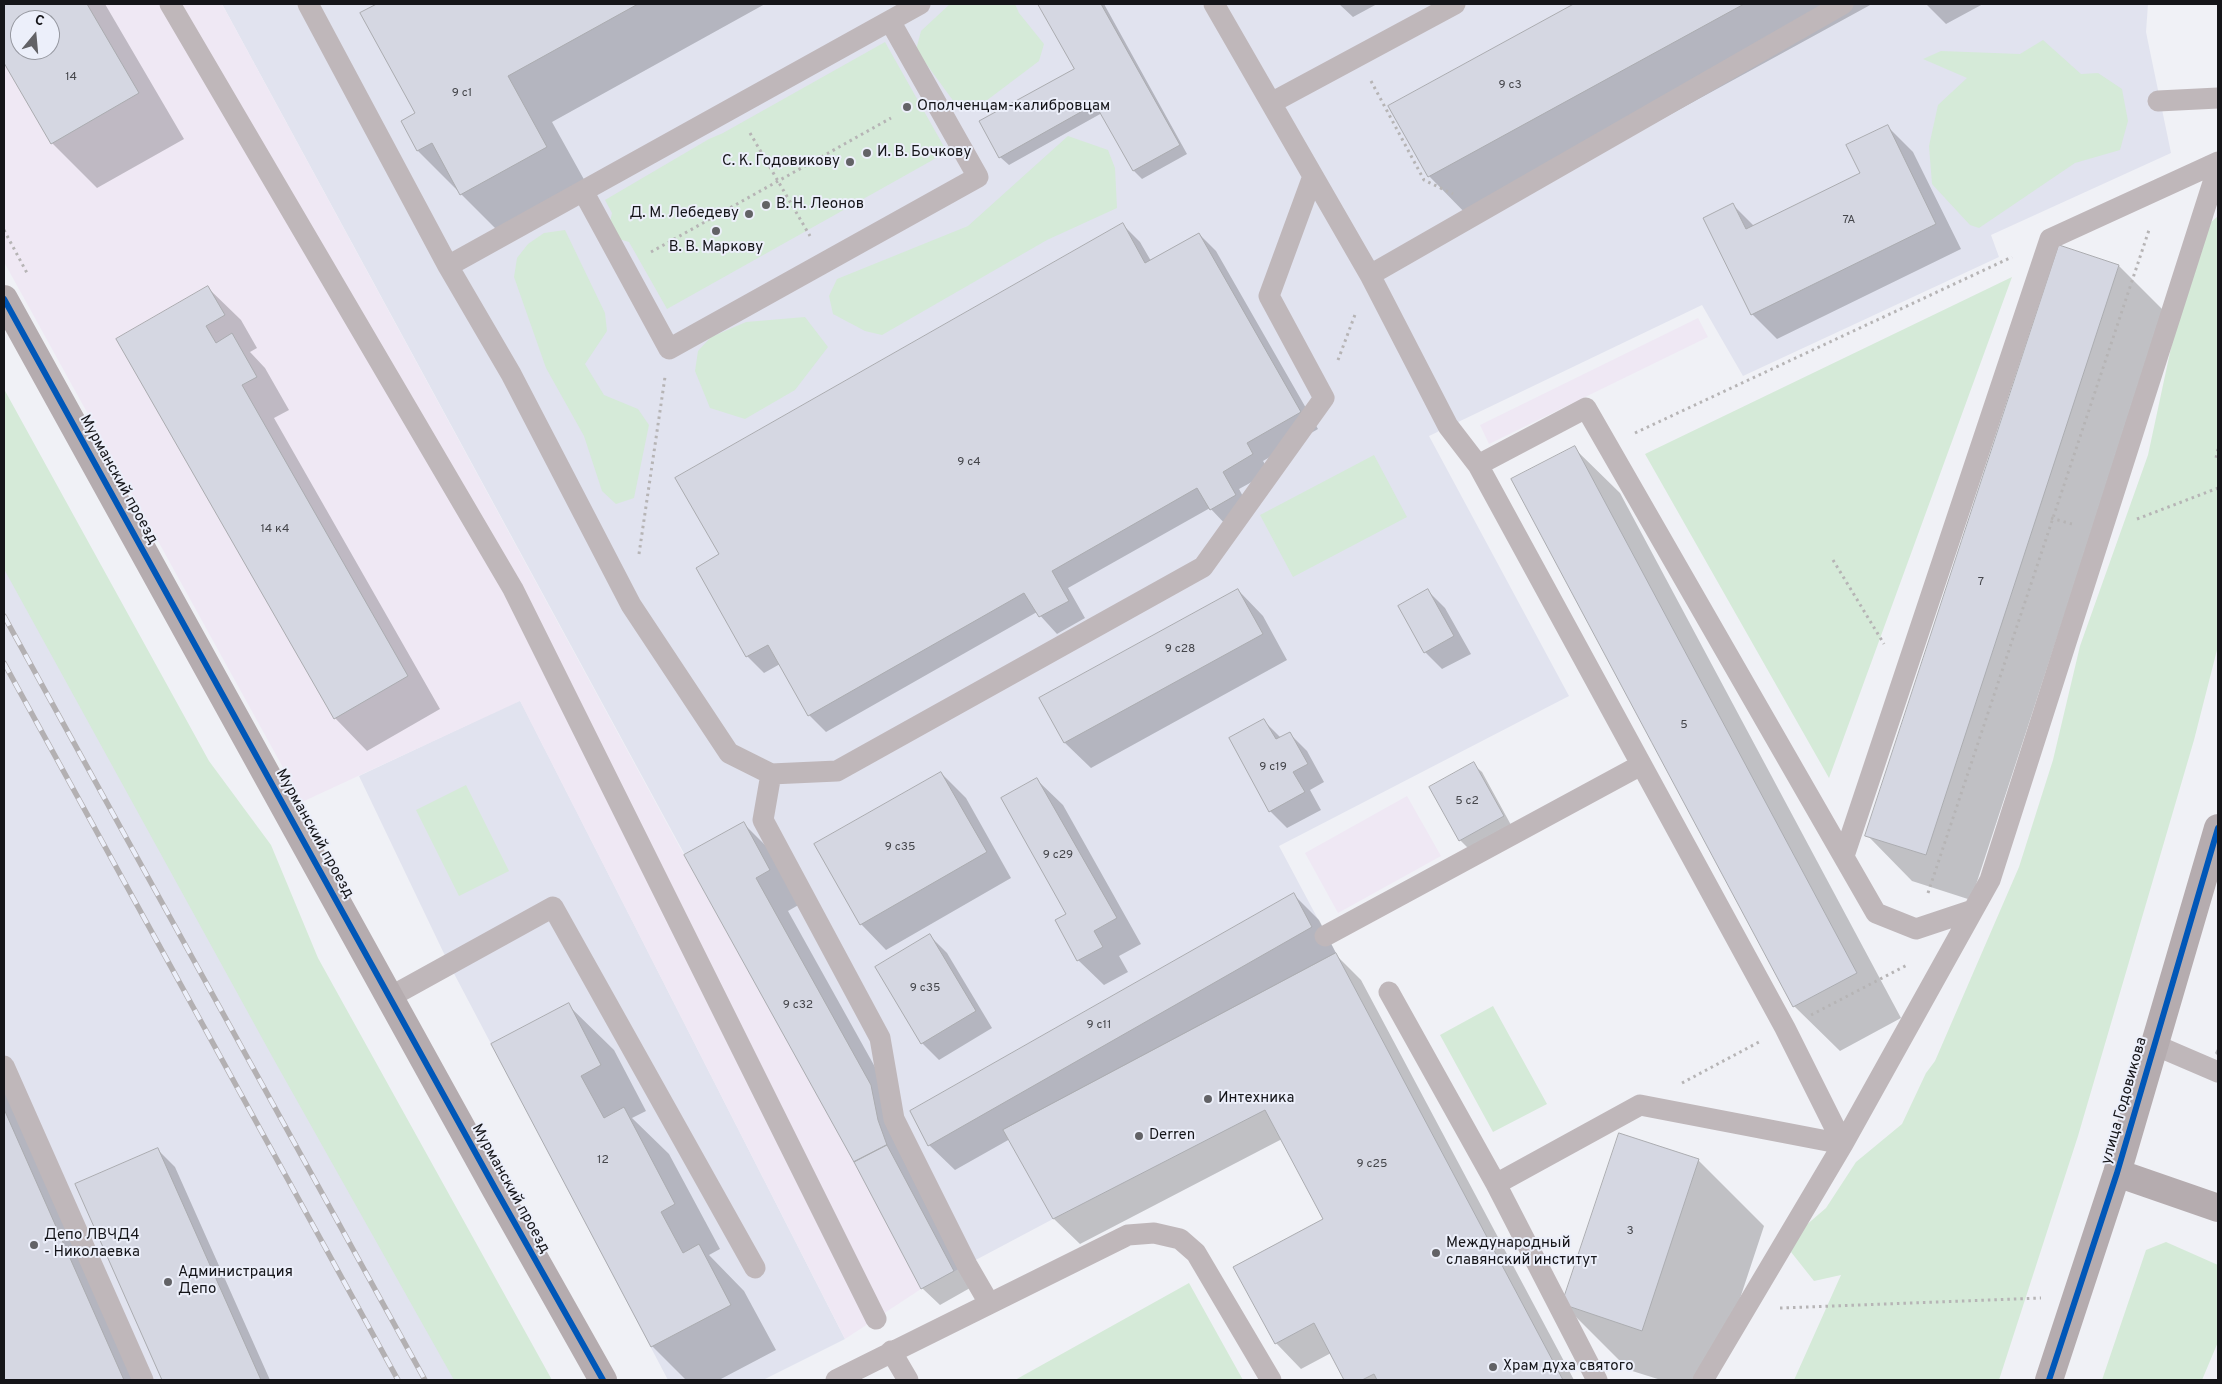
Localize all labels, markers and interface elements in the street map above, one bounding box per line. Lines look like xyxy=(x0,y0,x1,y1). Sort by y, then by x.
north arrow xyxy=(10,10,60,60)
text: С xyxy=(32,12,46,31)
house number: 14 xyxy=(65,71,77,85)
house number: 9 с3 xyxy=(1498,79,1522,93)
house number: 9 с1 xyxy=(452,87,472,101)
place label: Ополченцам-калибровцам xyxy=(917,98,1110,116)
marker: Ополченцам-калибровцам xyxy=(901,101,913,113)
place label: И. В. Бочкову xyxy=(877,144,971,162)
marker: И. В. Бочкову xyxy=(861,147,873,159)
place label: С. К. Годовикову xyxy=(722,153,840,171)
marker: С. К. Годовикову xyxy=(844,156,856,168)
place label: В. Н. Леонов xyxy=(776,196,864,214)
marker: В. Н. Леонов xyxy=(760,199,772,211)
place label: Д. М. Лебедеву xyxy=(629,205,739,223)
marker: Д. М. Лебедеву xyxy=(743,208,755,220)
house number: 7А xyxy=(1842,214,1856,228)
marker: В. В. Маркову xyxy=(710,225,722,237)
place label: В. В. Маркову xyxy=(669,239,763,257)
street label: Мурманский проезд xyxy=(75,412,161,548)
house number: 9 с4 xyxy=(957,456,981,470)
house number: 14 к4 xyxy=(261,523,289,537)
house number: 7 xyxy=(1978,576,1984,590)
house number: 9 с28 xyxy=(1165,643,1195,657)
house number: 5 xyxy=(1680,719,1688,733)
house number: 9 с19 xyxy=(1259,761,1287,775)
street label: Мурманский проезд xyxy=(271,766,357,902)
house number: 5 с2 xyxy=(1455,795,1479,809)
house number: 9 с35 xyxy=(885,841,915,855)
house number: 9 с29 xyxy=(1043,849,1073,863)
house number: 9 с35 xyxy=(910,982,940,996)
house number: 9 с32 xyxy=(783,999,813,1013)
house number: 9 с11 xyxy=(1087,1019,1111,1033)
street label: улица Годовикова xyxy=(2098,1035,2152,1167)
place label: Интехника xyxy=(1218,1090,1295,1108)
marker: Интехника xyxy=(1202,1093,1214,1105)
street label: Мурманский проезд xyxy=(467,1121,553,1257)
place label: Derren xyxy=(1149,1127,1195,1145)
marker: Derren xyxy=(1133,1130,1145,1142)
house number: 12 xyxy=(597,1154,609,1168)
house number: 9 с25 xyxy=(1357,1158,1387,1172)
house number: 3 xyxy=(1626,1225,1634,1239)
place label: Депо ЛВЧД4 - Николаевка xyxy=(44,1227,140,1262)
place label: Международный славянский институт xyxy=(1446,1235,1597,1270)
marker: Депо ЛВЧД4 - Николаевка xyxy=(28,1239,40,1251)
marker: Международный славянский институт xyxy=(1430,1247,1442,1259)
place label: Администрация Депо xyxy=(178,1264,293,1299)
marker: Администрация Депо xyxy=(162,1276,174,1288)
place label: Храм духа святого xyxy=(1503,1358,1634,1376)
marker: Храм духа святого xyxy=(1487,1361,1499,1373)

